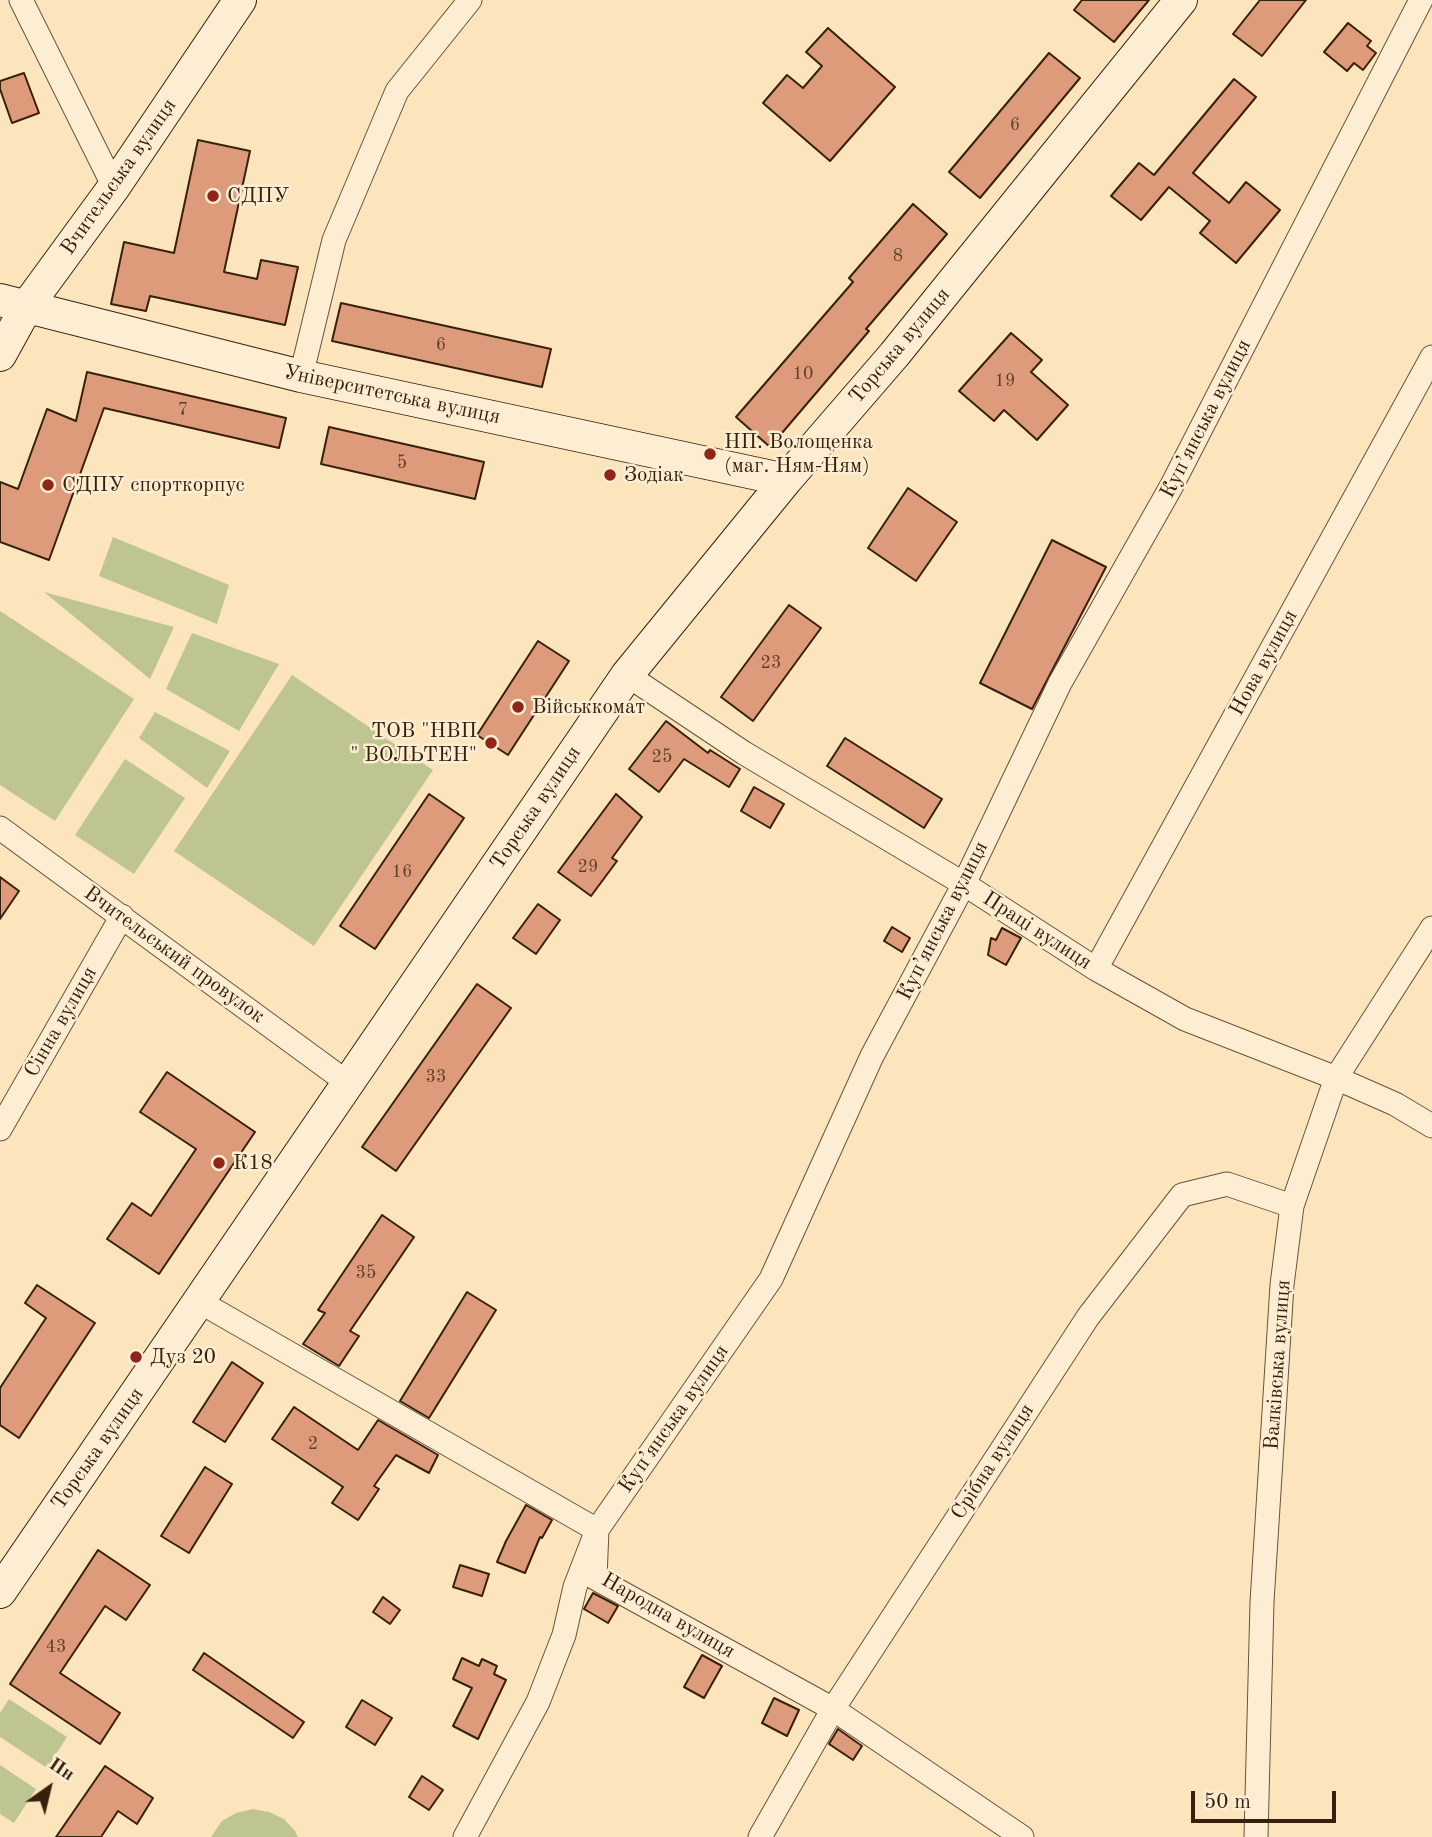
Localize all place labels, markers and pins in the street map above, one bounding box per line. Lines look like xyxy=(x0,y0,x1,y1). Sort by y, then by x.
place label: СДПУ xyxy=(227,183,289,209)
marker: СДПУ xyxy=(205,188,221,204)
place label: НП. Волощенка (маг. Ням-Ням) xyxy=(724,429,873,479)
marker: НП. Волощенка (маг. Ням-Ням) xyxy=(702,446,718,462)
place label: Зодіак xyxy=(624,462,684,488)
marker: Зодіак xyxy=(602,467,618,483)
place label: СДПУ спорткорпус xyxy=(62,472,245,498)
marker: СДПУ спорткорпус xyxy=(40,477,56,493)
place label: Військкомат xyxy=(532,694,645,720)
marker: Військкомат xyxy=(510,699,526,715)
place label: ТОВ "НВП " ВОЛЬТЕН" xyxy=(350,718,477,768)
marker: ТОВ "НВП " ВОЛЬТЕН" xyxy=(483,735,499,751)
place label: К18 xyxy=(233,1150,273,1176)
marker: К18 xyxy=(211,1155,227,1171)
place label: Дуз 20 xyxy=(150,1344,216,1370)
marker: Дуз 20 xyxy=(128,1349,144,1365)

